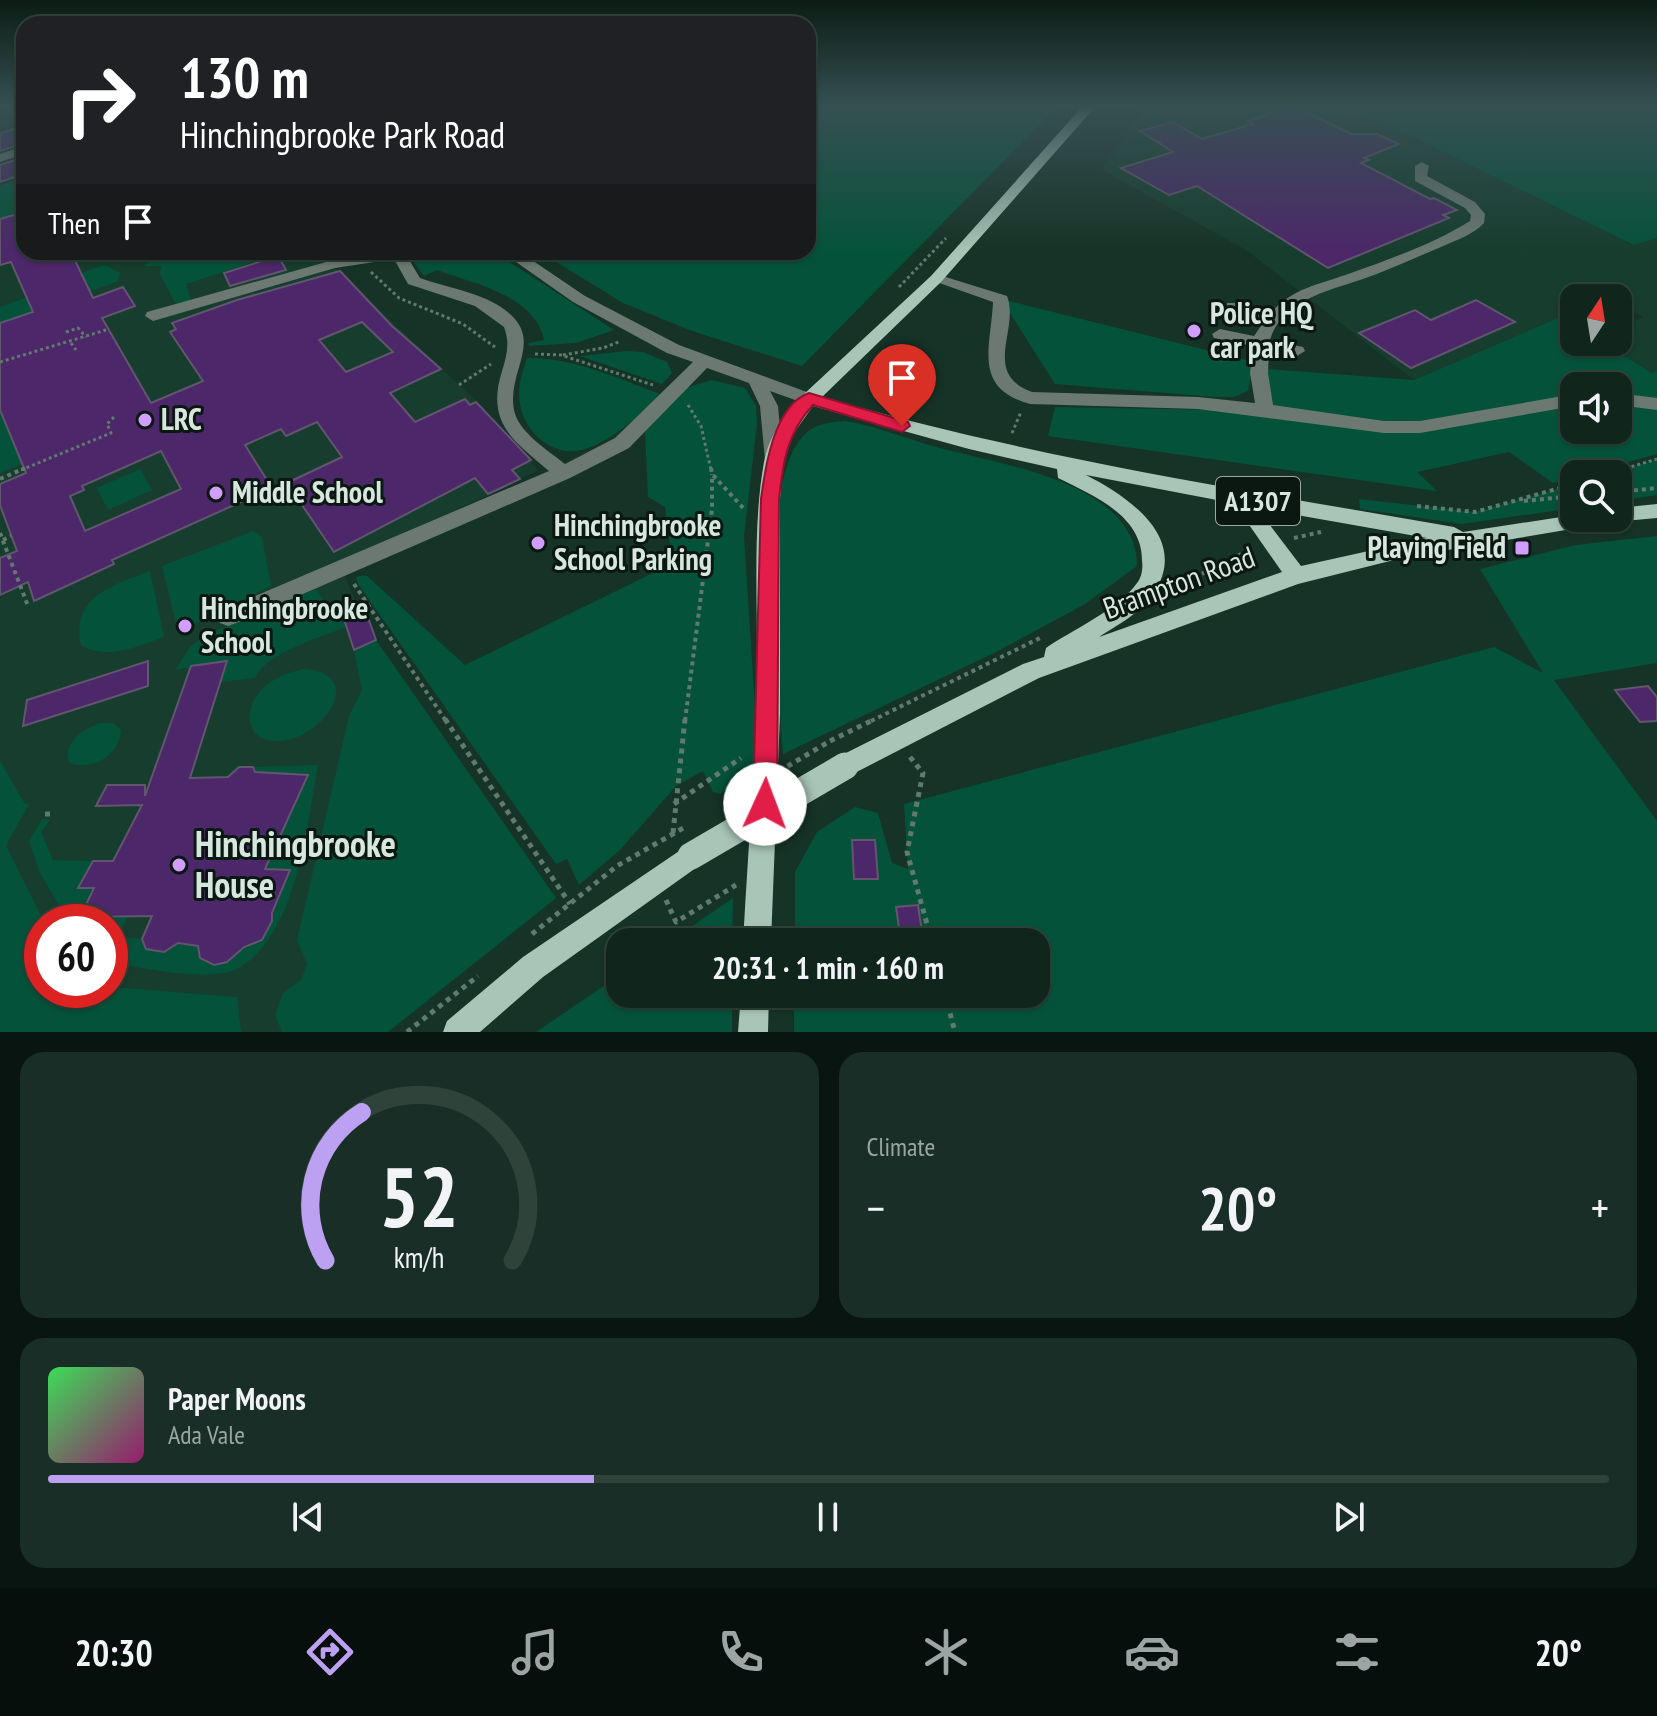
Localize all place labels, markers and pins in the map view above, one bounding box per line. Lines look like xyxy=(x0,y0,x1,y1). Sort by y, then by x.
place label: Police HQ car park xyxy=(1210,293,1314,366)
marker: Police HQ car park xyxy=(1185,322,1203,340)
pin xyxy=(868,344,936,426)
place label: LRC xyxy=(161,399,202,438)
marker: LRC xyxy=(136,411,154,429)
place label: Middle School xyxy=(232,472,383,511)
marker: Middle School xyxy=(207,484,225,502)
place label: Hinchingbrooke School Parking xyxy=(554,505,721,578)
place label: Playing Field xyxy=(1368,527,1506,566)
marker: Hinchingbrooke School Parking xyxy=(529,534,547,552)
marker: Playing Field xyxy=(1513,539,1531,557)
place label: Hinchingbrooke School xyxy=(201,588,368,661)
marker: Hinchingbrooke School xyxy=(176,617,194,635)
place label: Hinchingbrooke House xyxy=(195,820,396,908)
marker: Hinchingbrooke House xyxy=(170,856,188,874)

